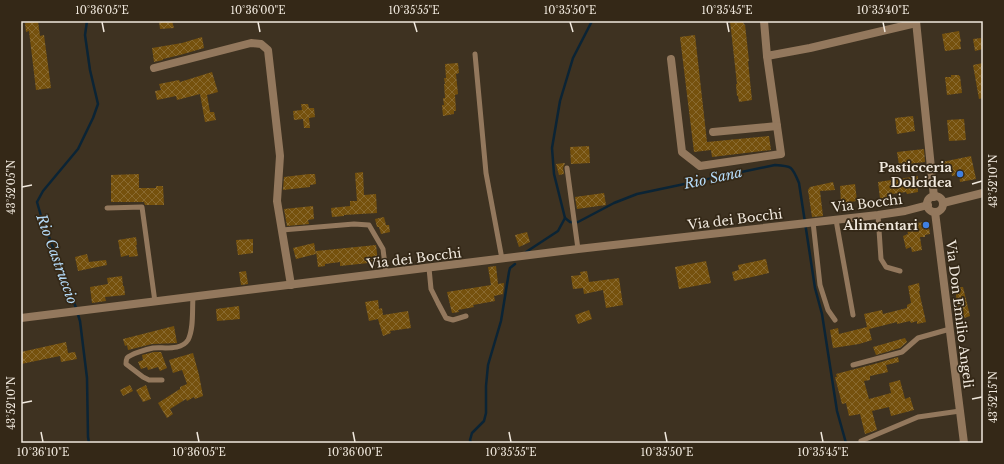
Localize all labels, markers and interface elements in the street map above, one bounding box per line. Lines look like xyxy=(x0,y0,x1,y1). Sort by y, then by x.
text: 10°36'05"E xyxy=(75,4,129,17)
text: 10°36'00"E xyxy=(230,4,286,17)
text: 10°35'55"E xyxy=(388,4,440,17)
text: 10°35'50"E xyxy=(544,4,596,17)
text: 10°35'45"E xyxy=(701,4,753,17)
text: 10°35'40"E xyxy=(857,4,909,17)
text: 43°52'10"N xyxy=(987,154,1000,208)
place label: Pasticceria Dolcidea xyxy=(879,159,953,191)
text: 43°52'05"N xyxy=(5,160,18,214)
water label: Rio Sana xyxy=(681,163,744,193)
marker: Pasticceria Dolcidea xyxy=(955,169,965,179)
street label: Via Bocchi xyxy=(830,191,904,216)
street label: Via dei Bocchi xyxy=(686,205,784,234)
water label: Rio Castruccio xyxy=(32,211,82,306)
place label: Alimentari xyxy=(842,217,918,234)
marker: Alimentari xyxy=(921,220,931,230)
street label: Via Don Emilio Angeli xyxy=(942,238,977,390)
street label: Via dei Bocchi xyxy=(365,244,463,273)
text: 43°52'15"N xyxy=(987,371,1000,423)
text: 43°52'10"N xyxy=(5,376,18,430)
text: 10°36'10"E xyxy=(17,446,69,459)
text: 10°36'05"E xyxy=(172,446,226,459)
text: 10°36'00"E xyxy=(327,446,383,459)
text: 10°35'55"E xyxy=(485,446,537,459)
text: 10°35'50"E xyxy=(641,446,693,459)
text: 10°35'45"E xyxy=(797,446,849,459)

